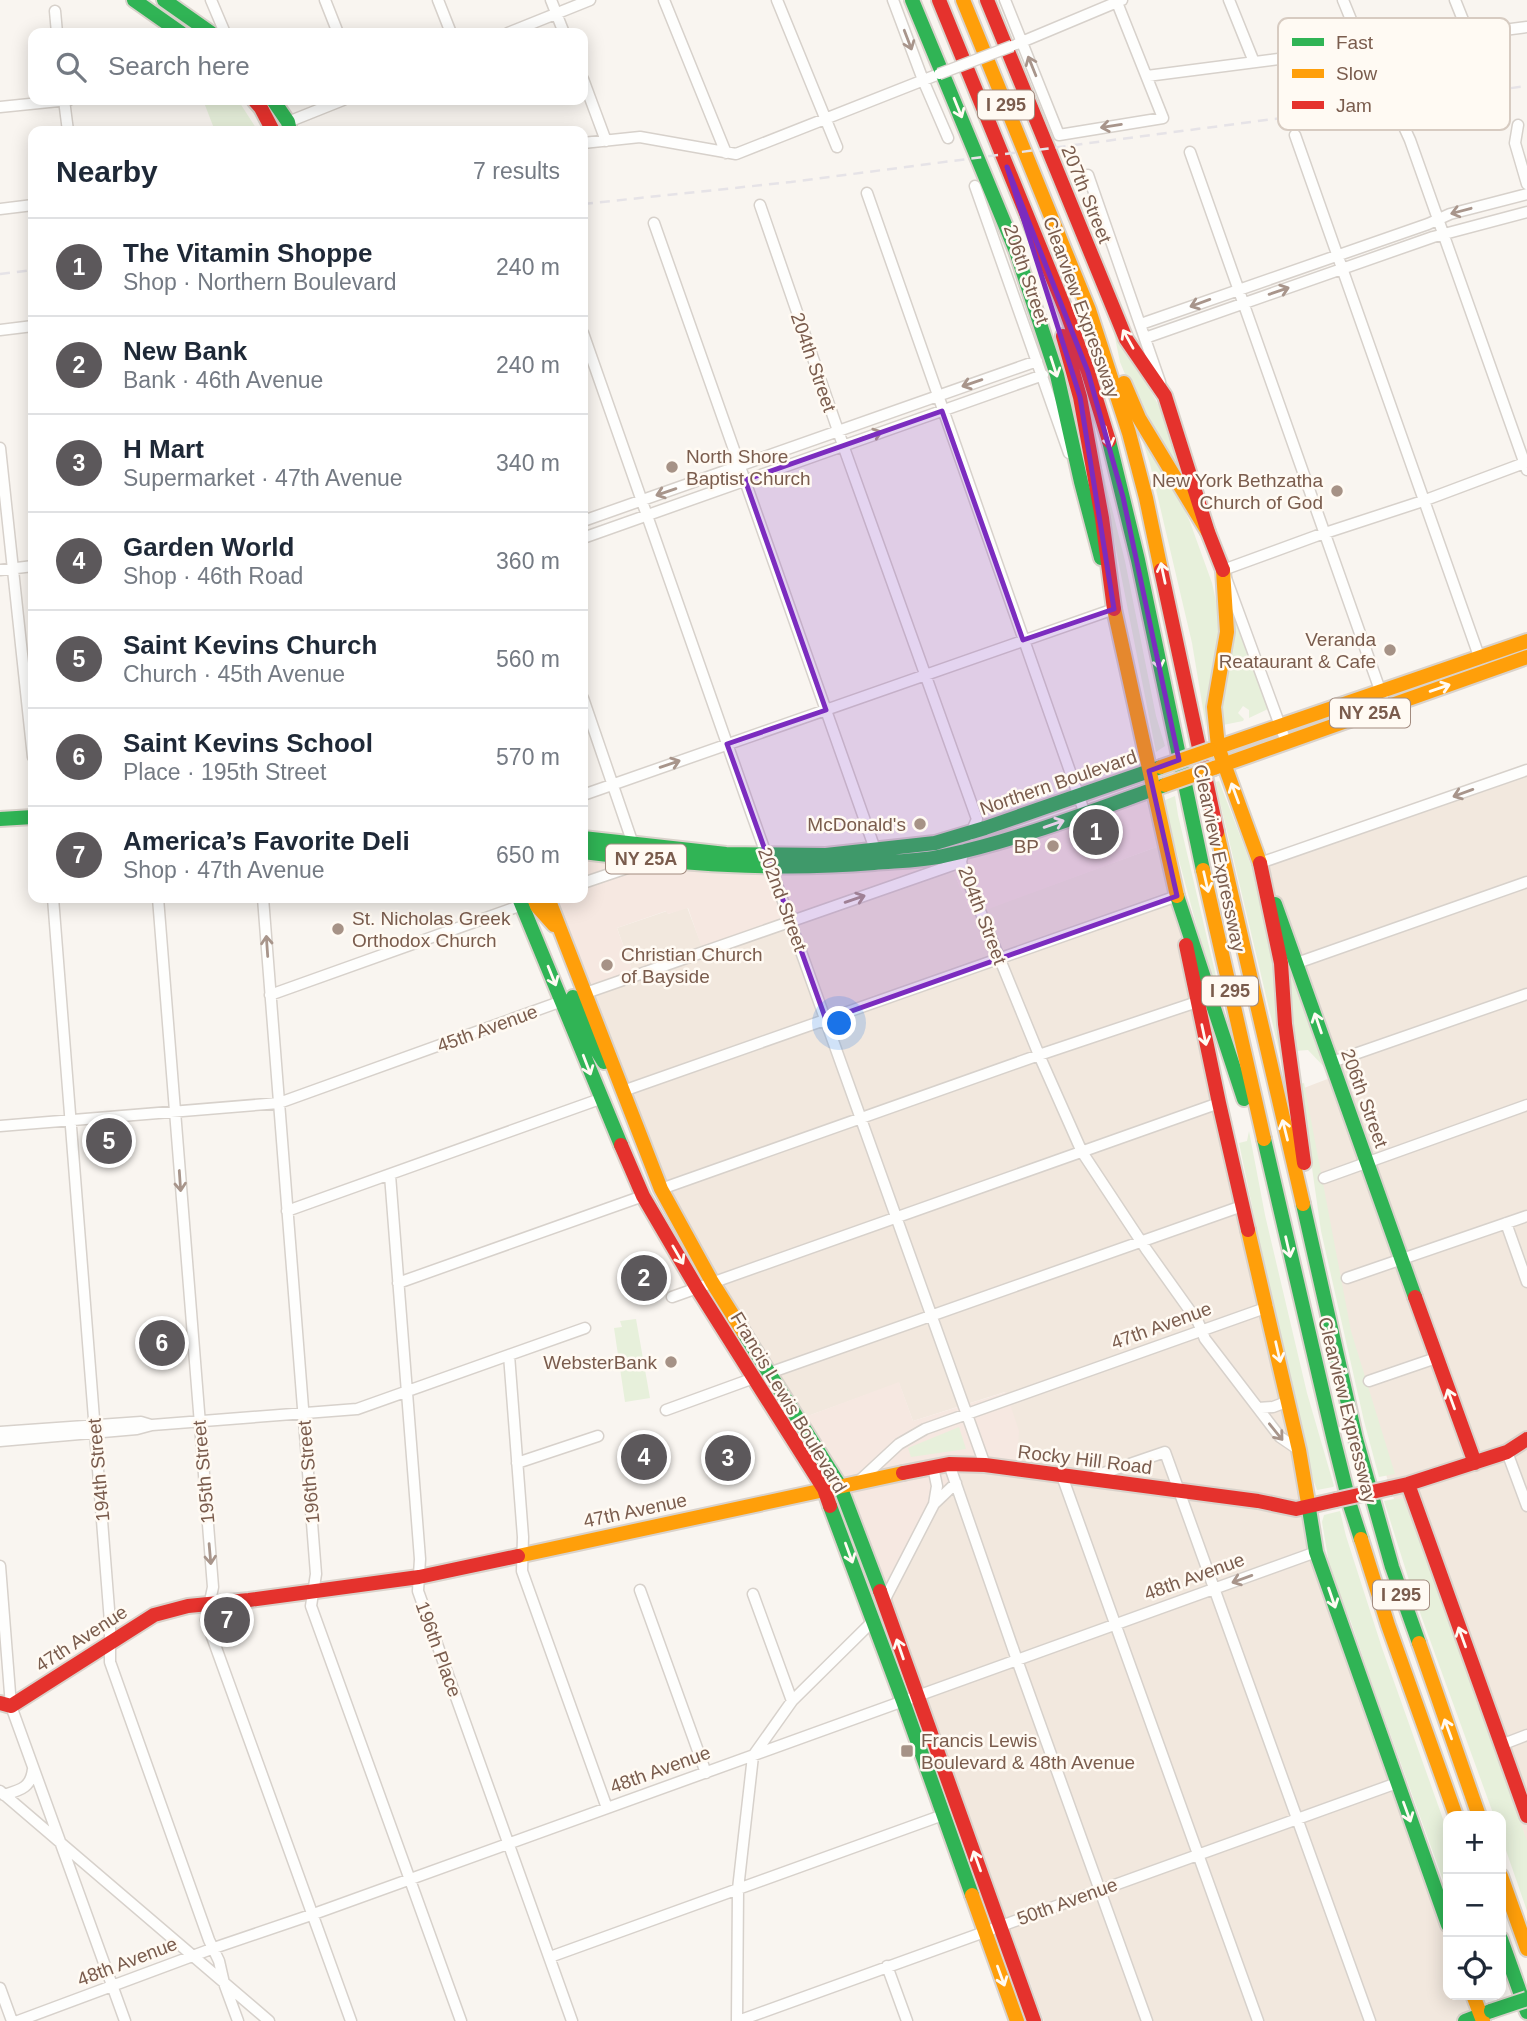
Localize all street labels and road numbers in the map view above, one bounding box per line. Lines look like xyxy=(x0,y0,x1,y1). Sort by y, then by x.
road number: I 295 xyxy=(978,90,1034,120)
street label: 207th Street xyxy=(1057,142,1116,247)
street label: Clearview Expressway xyxy=(1039,214,1124,401)
street label: 206th Street xyxy=(1000,222,1054,327)
street label: 204th Street xyxy=(787,310,841,415)
road number: NY 25A xyxy=(1330,698,1410,728)
street label: Northern Boulevard xyxy=(977,746,1139,819)
street label: Clearview Expressway xyxy=(1189,762,1250,954)
road number: NY 25A xyxy=(606,844,686,874)
street label: 202nd Street xyxy=(754,844,811,955)
street label: 204th Street xyxy=(954,863,1011,968)
road number: I 295 xyxy=(1202,976,1258,1006)
street label: 45th Avenue xyxy=(434,1001,540,1056)
street label: 206th Street xyxy=(1337,1046,1392,1151)
street label: 47th Avenue xyxy=(1108,1298,1214,1353)
street label: Francis Lewis Boulevard xyxy=(726,1308,851,1496)
street label: Clearview Expressway xyxy=(1314,1315,1381,1506)
street label: 194th Street xyxy=(83,1417,113,1522)
street label: 195th Street xyxy=(188,1419,218,1524)
street label: 196th Street xyxy=(293,1419,323,1524)
street label: Rocky Hill Road xyxy=(1017,1441,1153,1478)
street label: 47th Avenue xyxy=(581,1489,689,1532)
street label: 48th Avenue xyxy=(1141,1549,1247,1604)
road number: I 295 xyxy=(1373,1580,1429,1610)
street label: 196th Place xyxy=(412,1598,466,1700)
street label: 47th Avenue xyxy=(31,1601,131,1676)
street label: 48th Avenue xyxy=(607,1742,713,1797)
street label: 50th Avenue xyxy=(1014,1874,1120,1929)
street label: 48th Avenue xyxy=(74,1933,180,1990)

